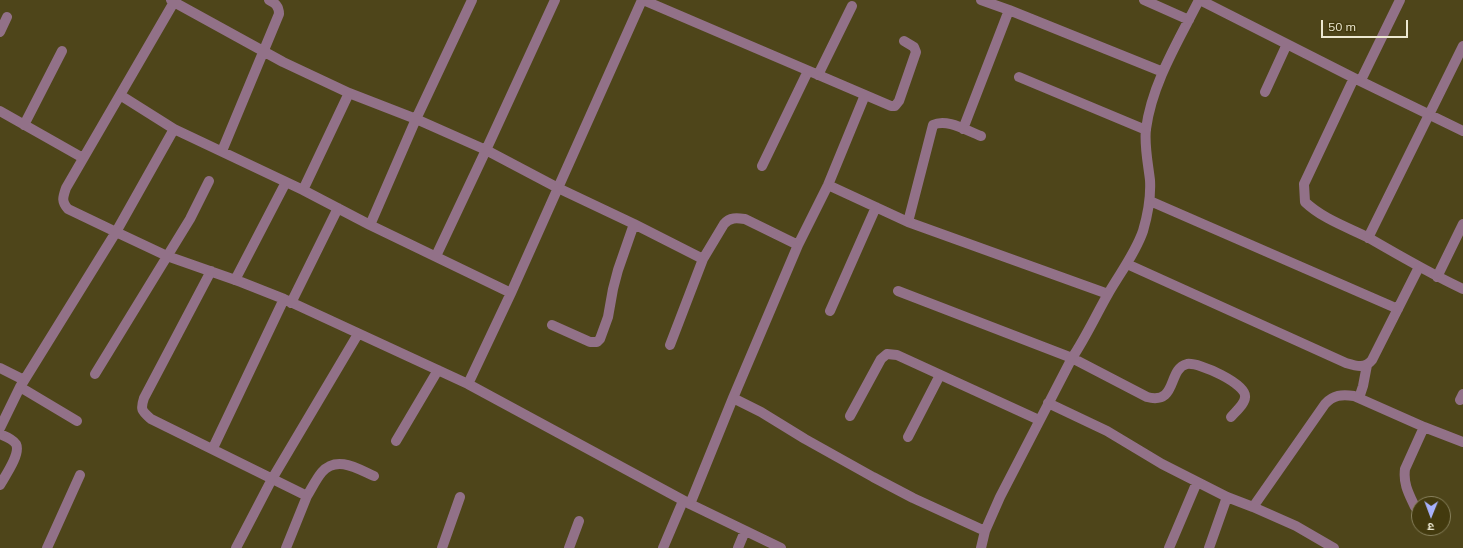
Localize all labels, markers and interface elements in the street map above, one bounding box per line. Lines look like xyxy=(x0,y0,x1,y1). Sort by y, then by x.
scale bar xyxy=(1323,12,1410,38)
text: 50 m xyxy=(1328,19,1356,34)
north arrow xyxy=(1411,496,1451,536)
text: उ xyxy=(1427,520,1434,534)

